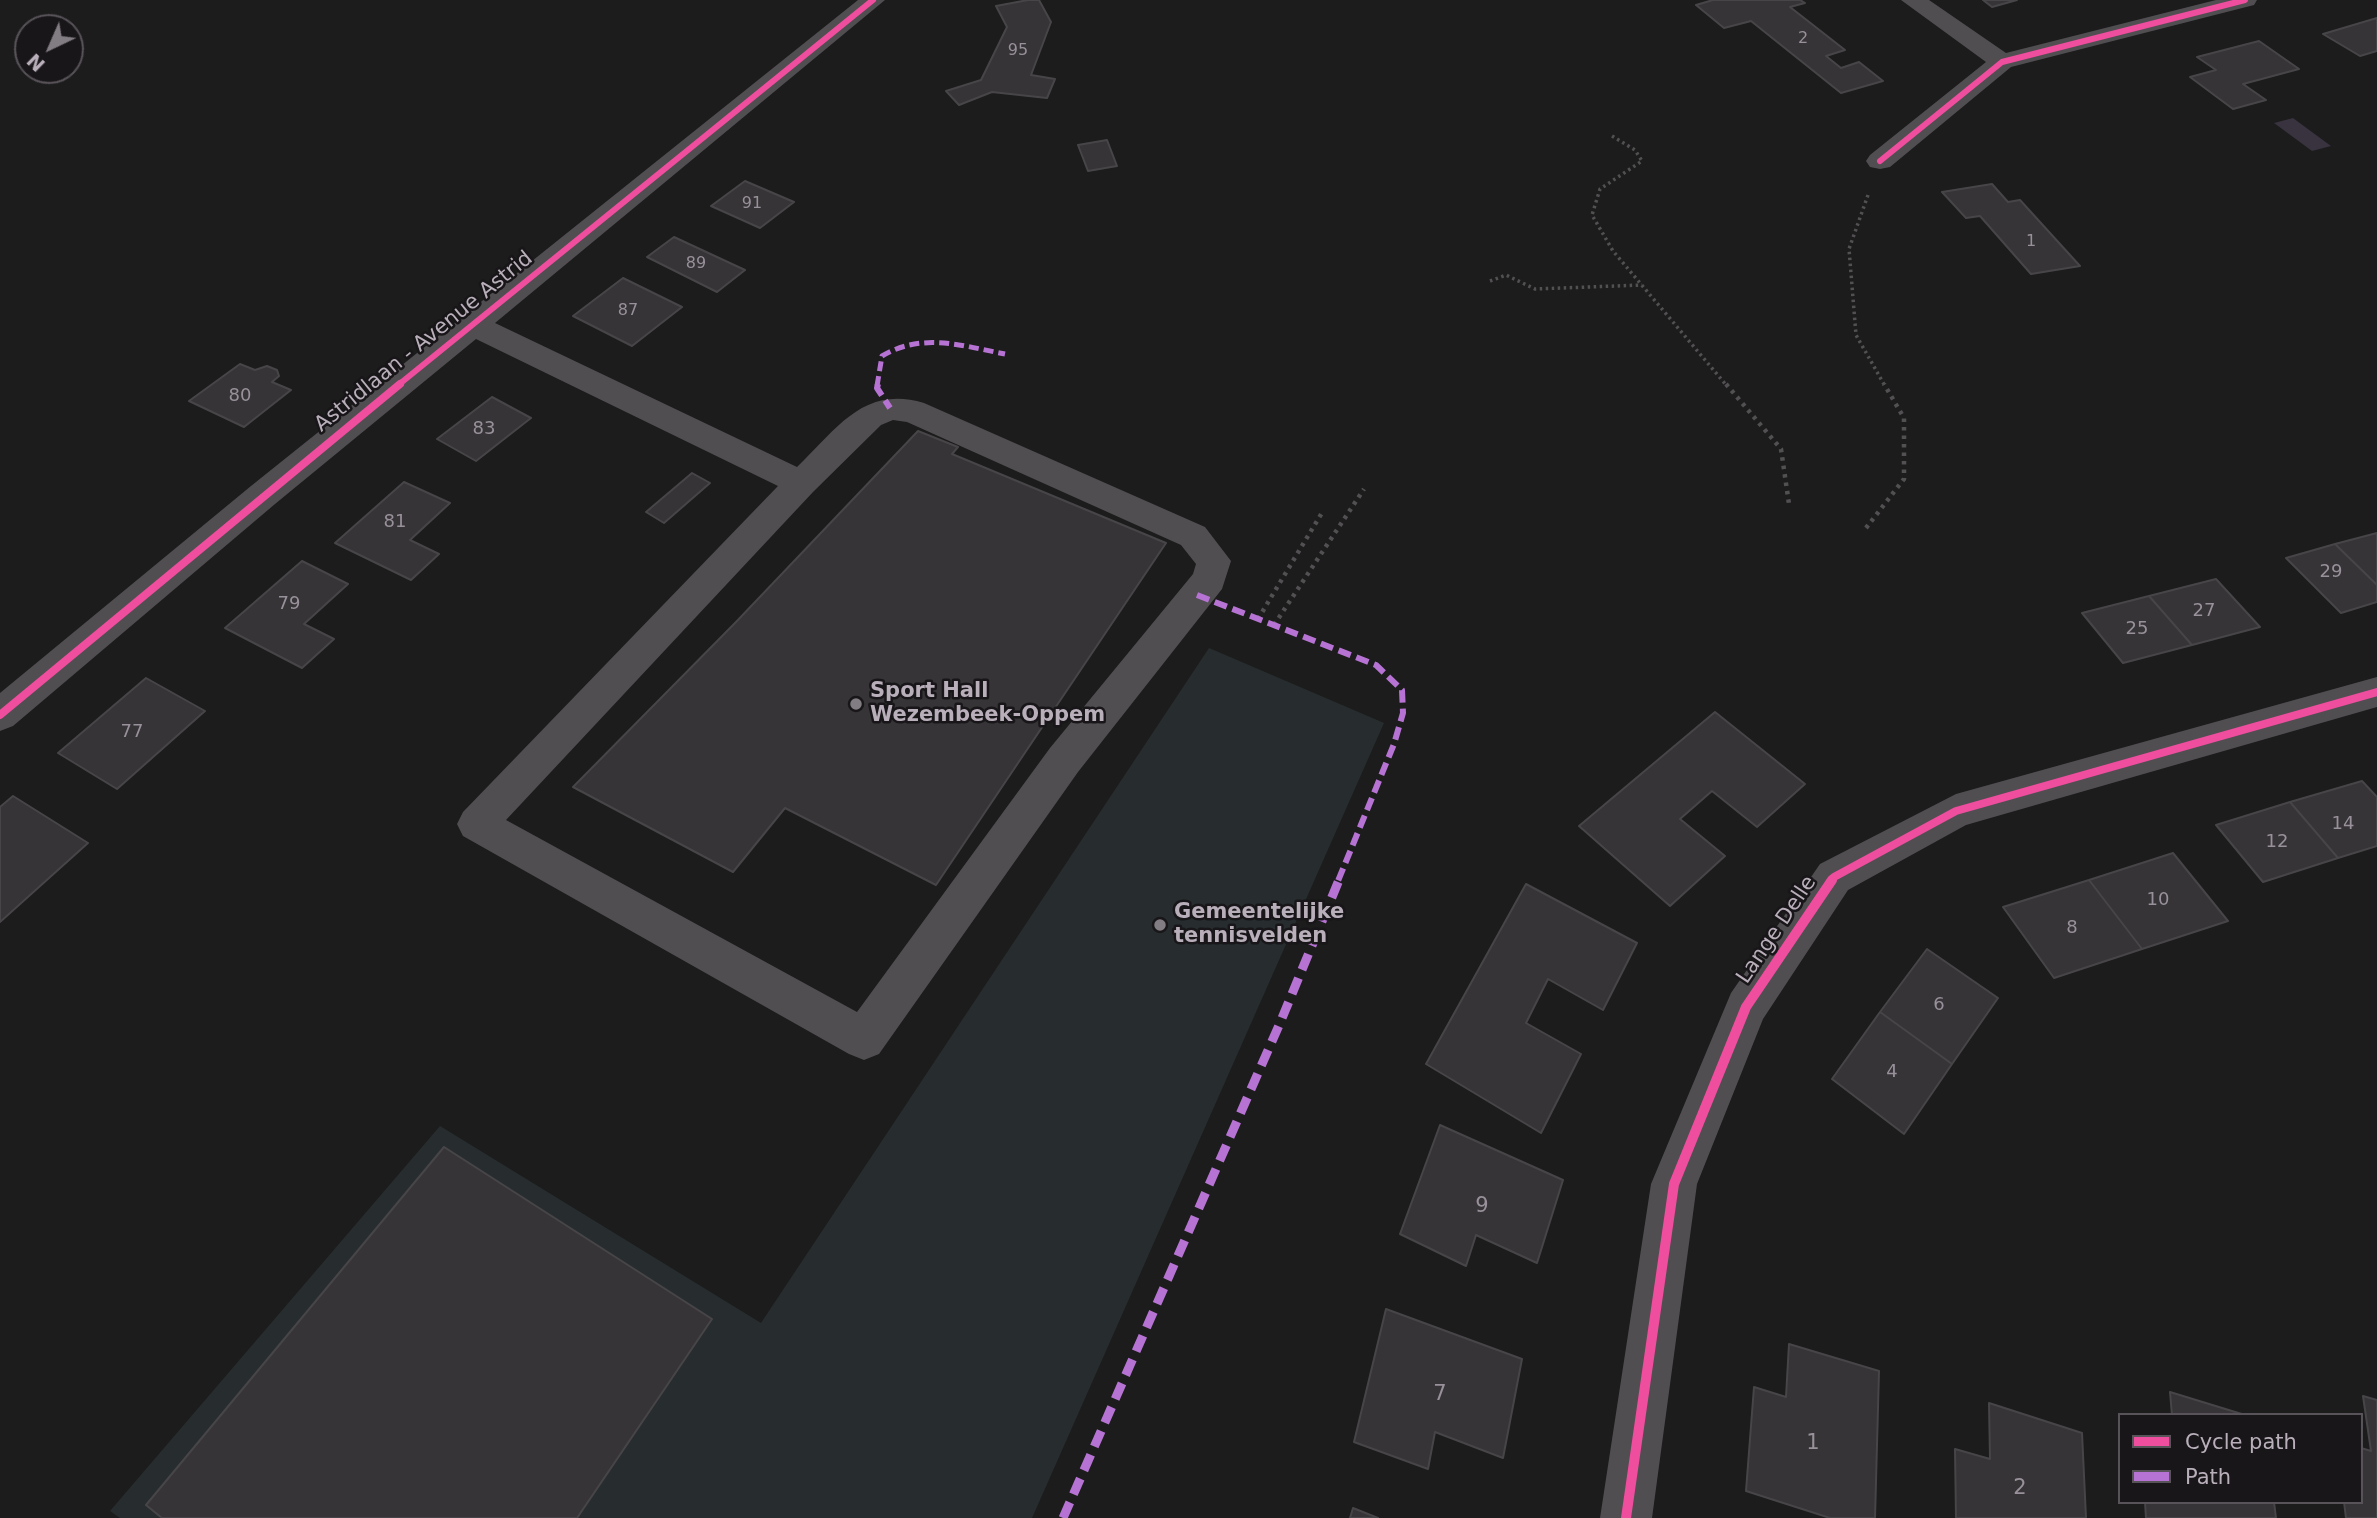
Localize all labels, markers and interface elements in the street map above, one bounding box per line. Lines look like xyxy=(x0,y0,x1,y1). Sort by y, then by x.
north arrow xyxy=(14,14,84,84)
house number: 2 xyxy=(1798,29,1808,49)
house number: 95 xyxy=(1008,41,1028,61)
text: N xyxy=(22,49,49,76)
house number: 91 xyxy=(742,194,762,214)
house number: 1 xyxy=(2026,232,2036,252)
street label: Astridlaan - Avenue Astrid xyxy=(310,246,538,438)
house number: 89 xyxy=(686,254,706,274)
house number: 87 xyxy=(618,301,638,321)
house number: 80 xyxy=(229,385,251,407)
house number: 83 xyxy=(473,418,495,440)
house number: 81 xyxy=(384,511,406,533)
house number: 29 xyxy=(2320,561,2342,583)
house number: 79 xyxy=(278,593,300,615)
house number: 27 xyxy=(2193,600,2215,622)
house number: 25 xyxy=(2126,618,2148,640)
place label: Sport Hall Wezembeek-Oppem xyxy=(870,679,1105,729)
marker: Sport Hall Wezembeek-Oppem xyxy=(848,696,864,712)
house number: 77 xyxy=(121,721,143,743)
house number: 14 xyxy=(2332,813,2354,835)
house number: 12 xyxy=(2266,831,2288,853)
street label: Lange Delle xyxy=(1732,871,1822,989)
house number: 10 xyxy=(2147,889,2169,911)
place label: Gemeentelijke tennisvelden xyxy=(1174,900,1344,950)
marker: Gemeentelijke tennisvelden xyxy=(1152,917,1168,933)
house number: 8 xyxy=(2066,917,2078,939)
house number: 6 xyxy=(1933,994,1945,1016)
house number: 4 xyxy=(1886,1061,1898,1083)
house number: 9 xyxy=(1475,1194,1489,1220)
house number: 7 xyxy=(1433,1382,1447,1408)
legend xyxy=(2118,1413,2363,1504)
text: Cycle path xyxy=(2185,1430,2297,1454)
house number: 1 xyxy=(1806,1431,1820,1457)
text: Path xyxy=(2185,1465,2231,1489)
house number: 2 xyxy=(2013,1476,2027,1502)

